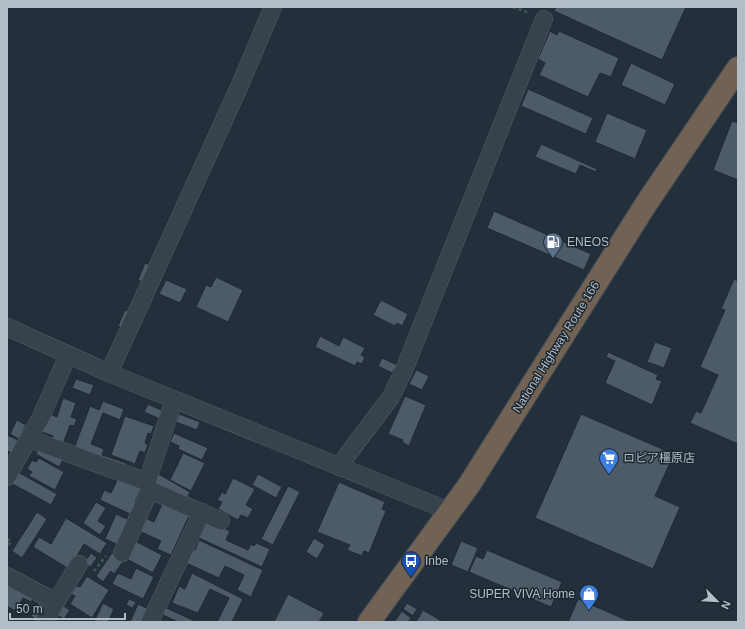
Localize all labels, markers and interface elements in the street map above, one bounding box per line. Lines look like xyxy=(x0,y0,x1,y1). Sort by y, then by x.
fuel station icon: ENEOS xyxy=(542,231,564,259)
place label: ENEOS xyxy=(567,235,609,249)
street label: National Highway Route 166 xyxy=(510,279,602,415)
supermarket icon: ロピア橿原店 xyxy=(598,447,620,475)
place label: ロピア橿原店 xyxy=(623,451,695,465)
bus stop icon: Inbe xyxy=(400,550,422,578)
place label: Inbe xyxy=(425,554,449,568)
north arrow xyxy=(697,581,737,621)
shop icon: SUPER VIVA Home xyxy=(578,583,600,611)
place label: SUPER VIVA Home xyxy=(469,587,575,601)
scale bar xyxy=(10,595,125,621)
text: N xyxy=(719,599,733,611)
text: 50 m xyxy=(16,602,43,616)

